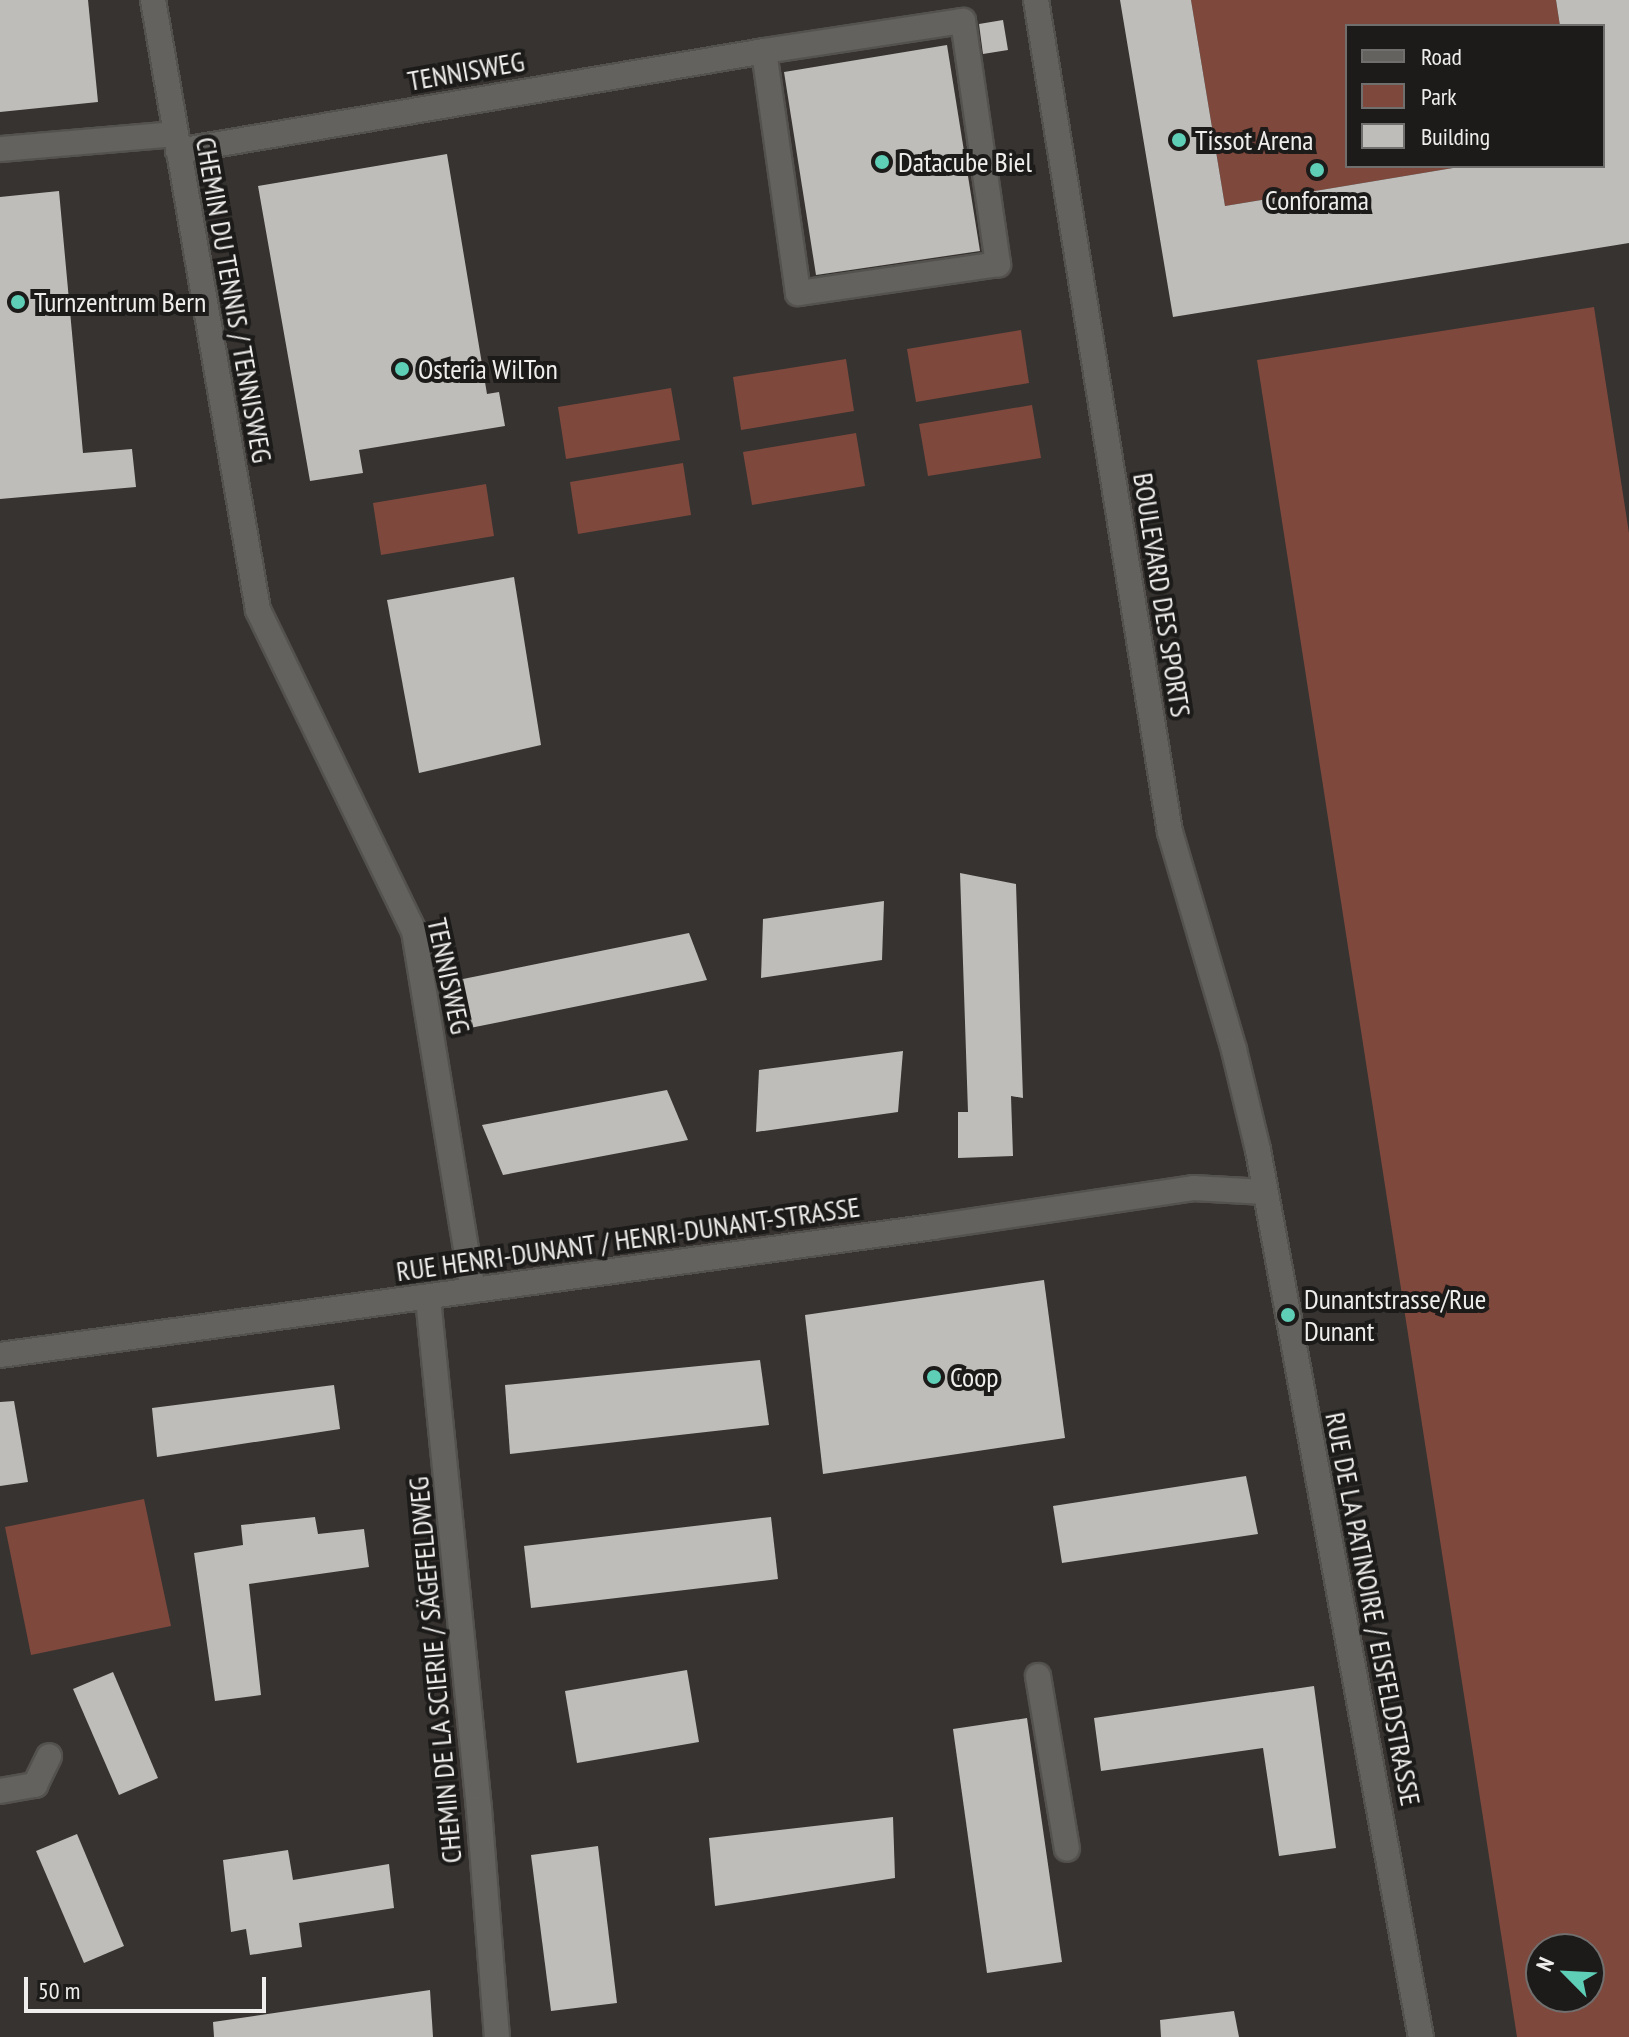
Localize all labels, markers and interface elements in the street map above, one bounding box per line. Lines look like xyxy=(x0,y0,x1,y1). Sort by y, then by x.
legend xyxy=(1345,24,1605,168)
text: Road xyxy=(1421,41,1462,72)
street label: TENNISWEG xyxy=(405,44,527,98)
text: Park xyxy=(1421,81,1457,112)
text: Building xyxy=(1421,121,1490,152)
place label: Tissot Arena xyxy=(1195,123,1314,157)
marker: Tissot Arena xyxy=(1170,131,1188,149)
street label: CHEMIN DU TENNIS / TENNISWEG xyxy=(189,134,279,466)
place label: Datacube Biel xyxy=(898,145,1032,179)
marker: Datacube Biel xyxy=(873,153,891,171)
marker: Conforama xyxy=(1308,161,1326,179)
place label: Conforama xyxy=(1265,183,1369,217)
place label: Turnzentrum Bern xyxy=(34,285,206,319)
marker: Turnzentrum Bern xyxy=(9,293,27,311)
place label: Osteria WilTon xyxy=(418,352,558,386)
marker: Osteria WilTon xyxy=(393,360,411,378)
street label: BOULEVARD DES SPORTS xyxy=(1126,470,1198,720)
street label: TENNISWEG xyxy=(420,915,478,1037)
street label: RUE HENRI-DUNANT / HENRI-DUNANT-STRASSE xyxy=(394,1190,862,1288)
place label: Dunantstrasse/Rue Dunant xyxy=(1304,1282,1486,1348)
marker: Dunantstrasse/Rue Dunant xyxy=(1279,1306,1297,1324)
place label: Coop xyxy=(950,1360,998,1394)
marker: Coop xyxy=(925,1368,943,1386)
street label: RUE DE LA PATINOIRE / EISFELDSTRASSE xyxy=(1318,1409,1428,1809)
street label: CHEMIN DE LA SCIERIE / SÄGEFELDWEG xyxy=(401,1475,469,1865)
north arrow xyxy=(1525,1933,1605,2013)
text: N xyxy=(1530,1953,1560,1975)
scale bar xyxy=(28,1961,270,2011)
text: 50 m xyxy=(38,1975,80,2006)

